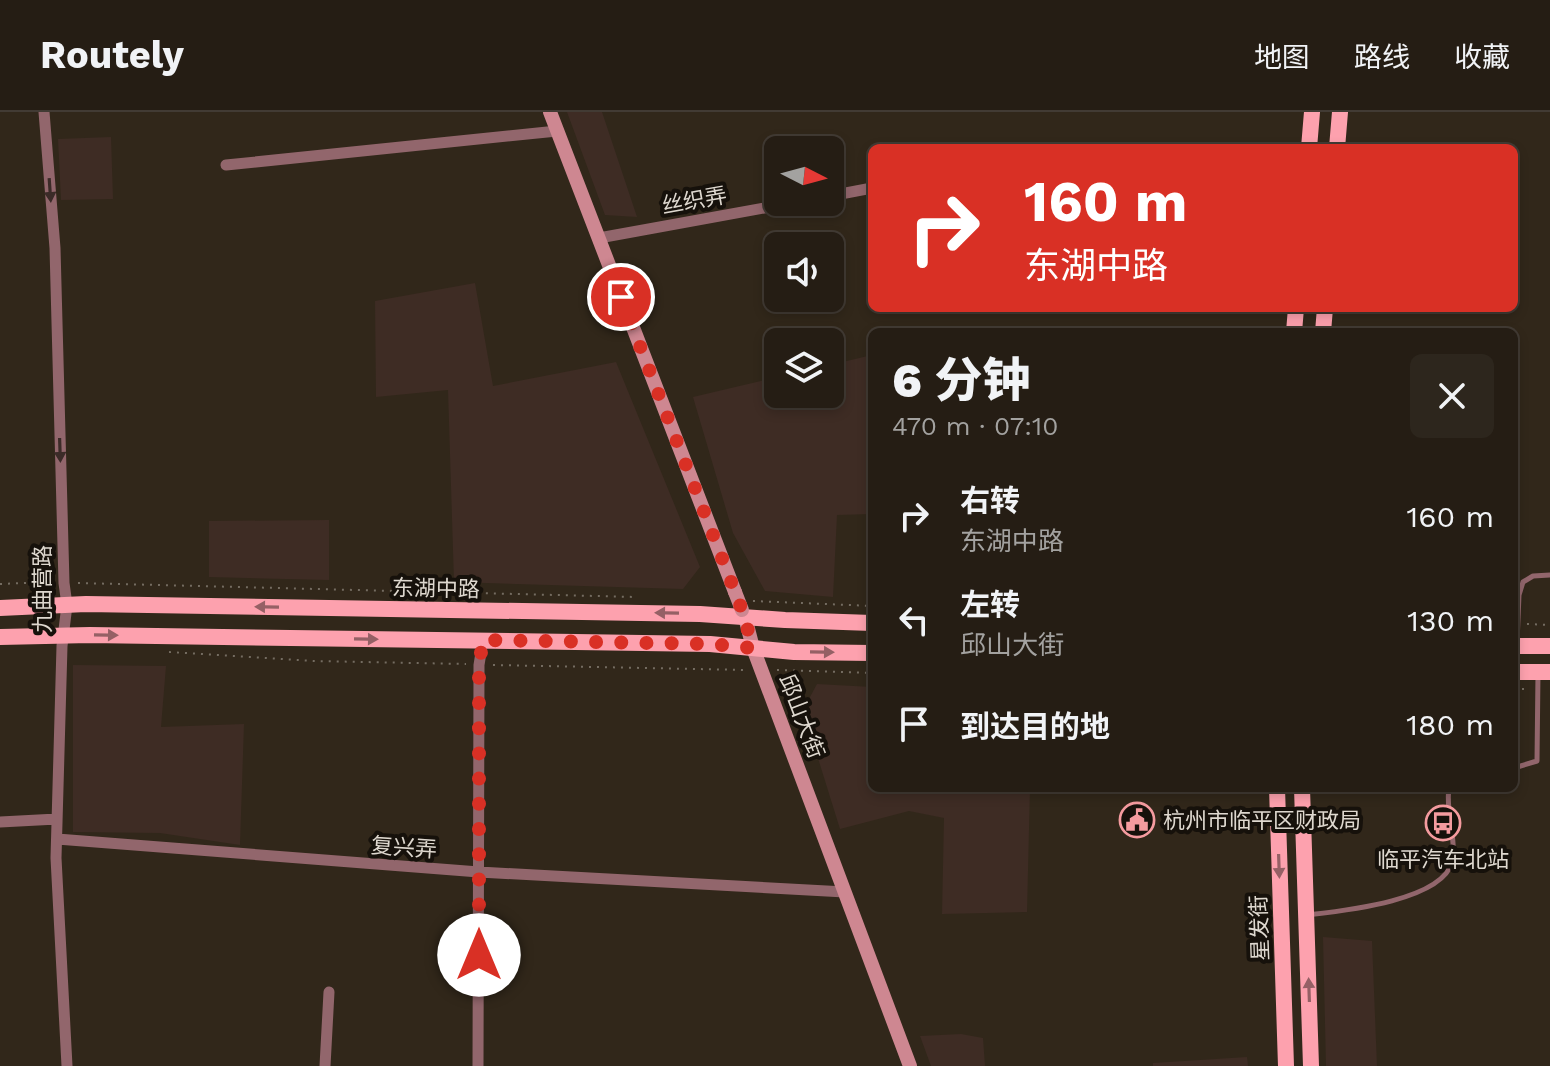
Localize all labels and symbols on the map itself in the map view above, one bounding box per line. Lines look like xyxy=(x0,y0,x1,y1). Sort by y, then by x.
north arrow xyxy=(764,136,844,216)
one-way arrow xyxy=(44,178,57,203)
street label: 丝织弄 xyxy=(659,182,729,219)
pin xyxy=(587,263,655,331)
one-way arrow xyxy=(54,437,66,463)
street label: 九曲营路 xyxy=(30,545,55,633)
street label: 东湖中路 xyxy=(392,575,480,602)
one-way arrow xyxy=(254,601,279,613)
one-way arrow xyxy=(654,607,679,620)
one-way arrow xyxy=(94,629,119,641)
one-way arrow xyxy=(354,632,379,645)
one-way arrow xyxy=(810,646,835,659)
street label: 邱山大街 xyxy=(774,671,829,762)
public building icon: 杭州市临平区财政局 xyxy=(1118,801,1156,839)
bus stop icon: 临平汽车北站 xyxy=(1424,804,1462,842)
place label: 杭州市临平区财政局 xyxy=(1163,808,1361,833)
street label: 复兴弄 xyxy=(370,833,438,862)
place label: 临平汽车北站 xyxy=(1377,847,1509,872)
one-way arrow xyxy=(1273,854,1286,879)
street label: 星发街 xyxy=(1246,895,1273,961)
position arrow xyxy=(437,913,521,997)
one-way arrow xyxy=(1302,977,1315,1002)

